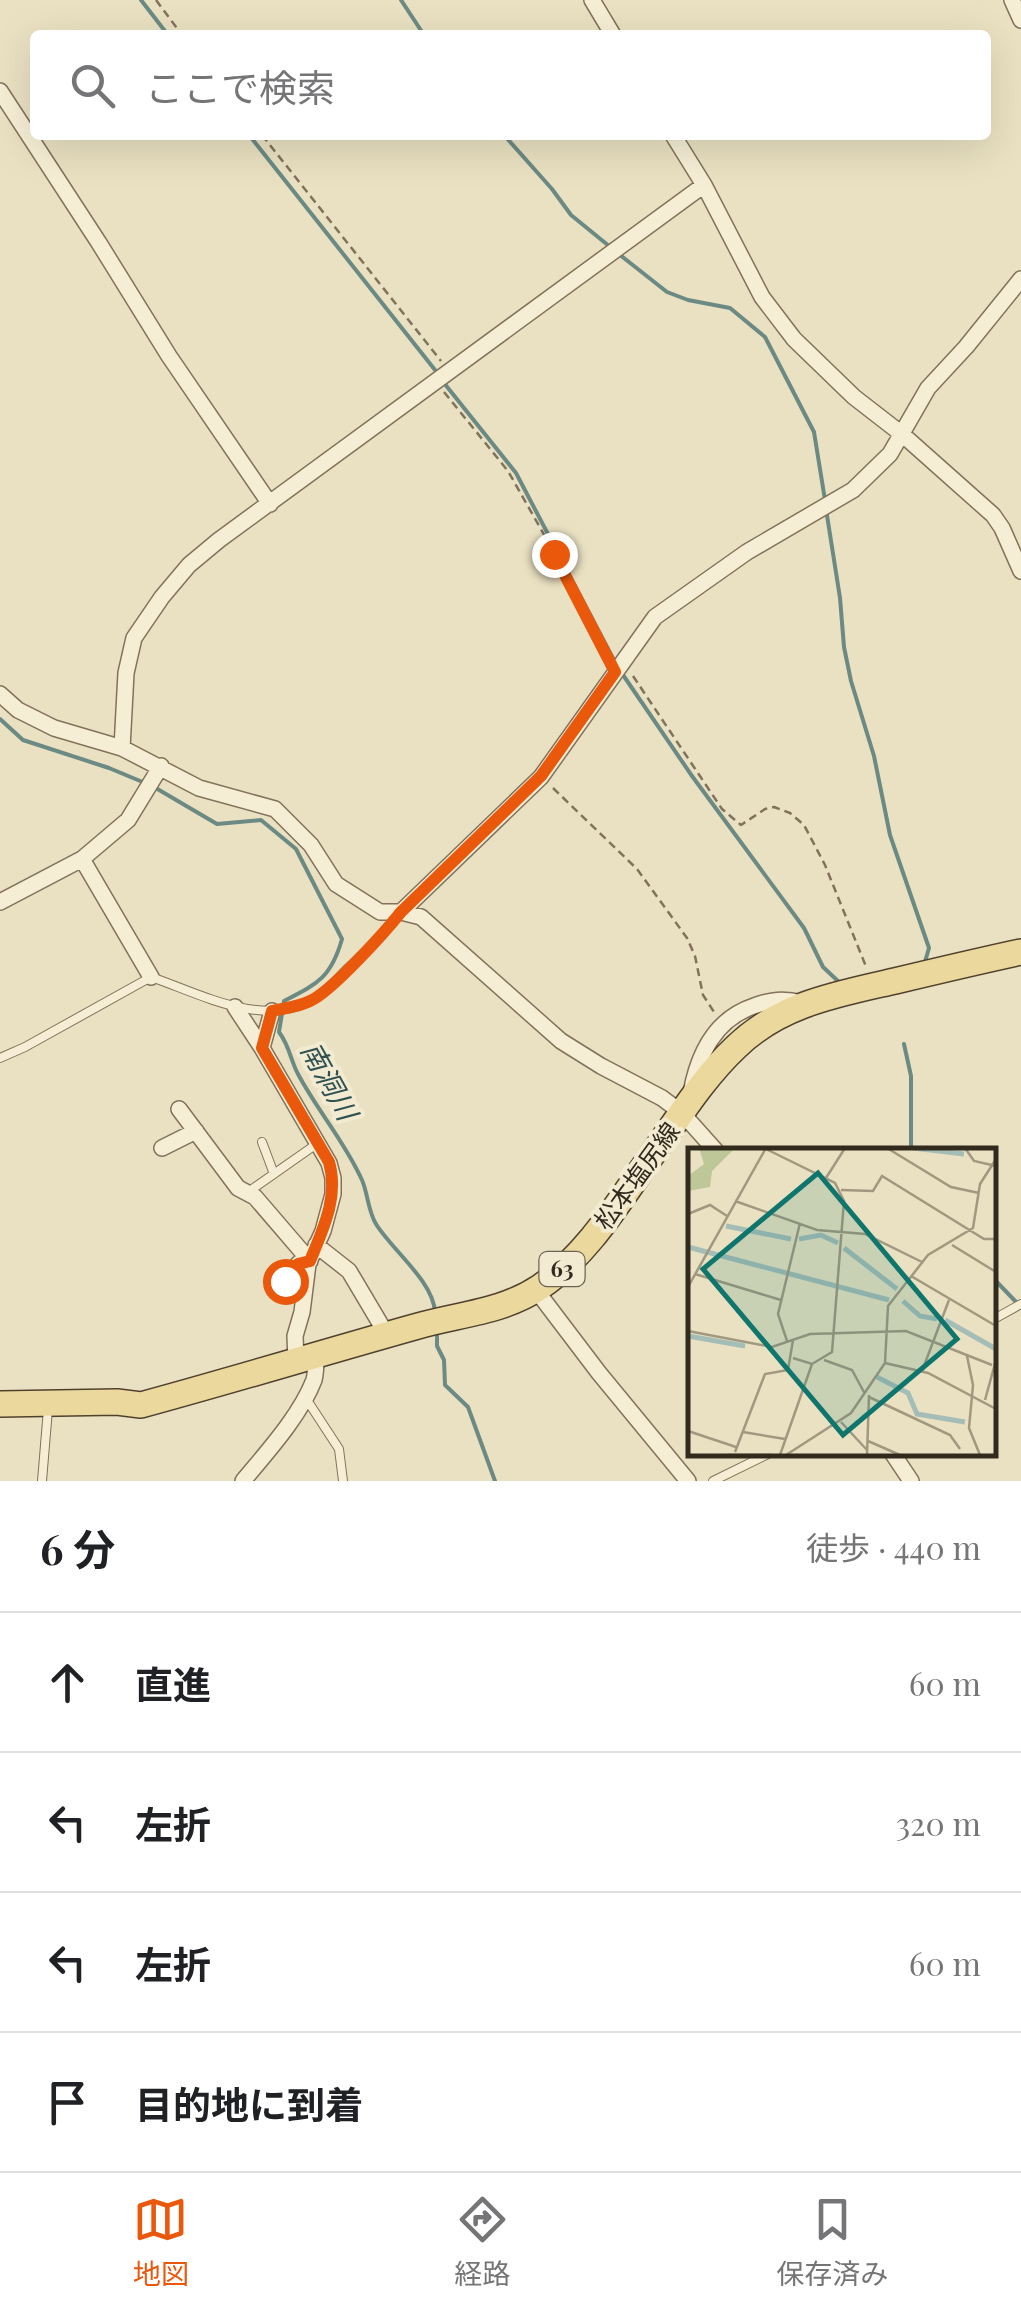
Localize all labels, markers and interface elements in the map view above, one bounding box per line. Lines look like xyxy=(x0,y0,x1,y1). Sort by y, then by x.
search box xyxy=(30,30,991,140)
icon: search xyxy=(65,58,120,113)
text: ここで検索 xyxy=(145,61,335,112)
route end xyxy=(532,532,578,578)
water label: 南洞川 xyxy=(294,1035,368,1129)
street label: 松本塩尻線 xyxy=(586,1115,686,1235)
inset map xyxy=(688,1148,996,1456)
road number: 63 xyxy=(540,1252,584,1286)
route start xyxy=(263,1259,309,1305)
text: 6 分 xyxy=(40,1520,115,1576)
text: 徒歩 · 440 m xyxy=(806,1525,981,1568)
icon: ahead xyxy=(40,1655,95,1710)
text: 直進 xyxy=(135,1658,211,1709)
text: 60 m xyxy=(909,1661,981,1704)
icon: left xyxy=(40,1795,95,1850)
text: 左折 xyxy=(135,1798,211,1849)
text: 320 m xyxy=(896,1801,981,1844)
icon: left xyxy=(40,1935,95,1990)
text: 左折 xyxy=(135,1938,211,1989)
text: 60 m xyxy=(909,1941,981,1984)
icon: arrive xyxy=(40,2075,95,2130)
text: 目的地に到着 xyxy=(135,2078,363,2129)
tab: 地図 xyxy=(133,2192,189,2292)
tab: 経路 xyxy=(454,2192,510,2292)
tab: 保存済み xyxy=(776,2192,888,2292)

